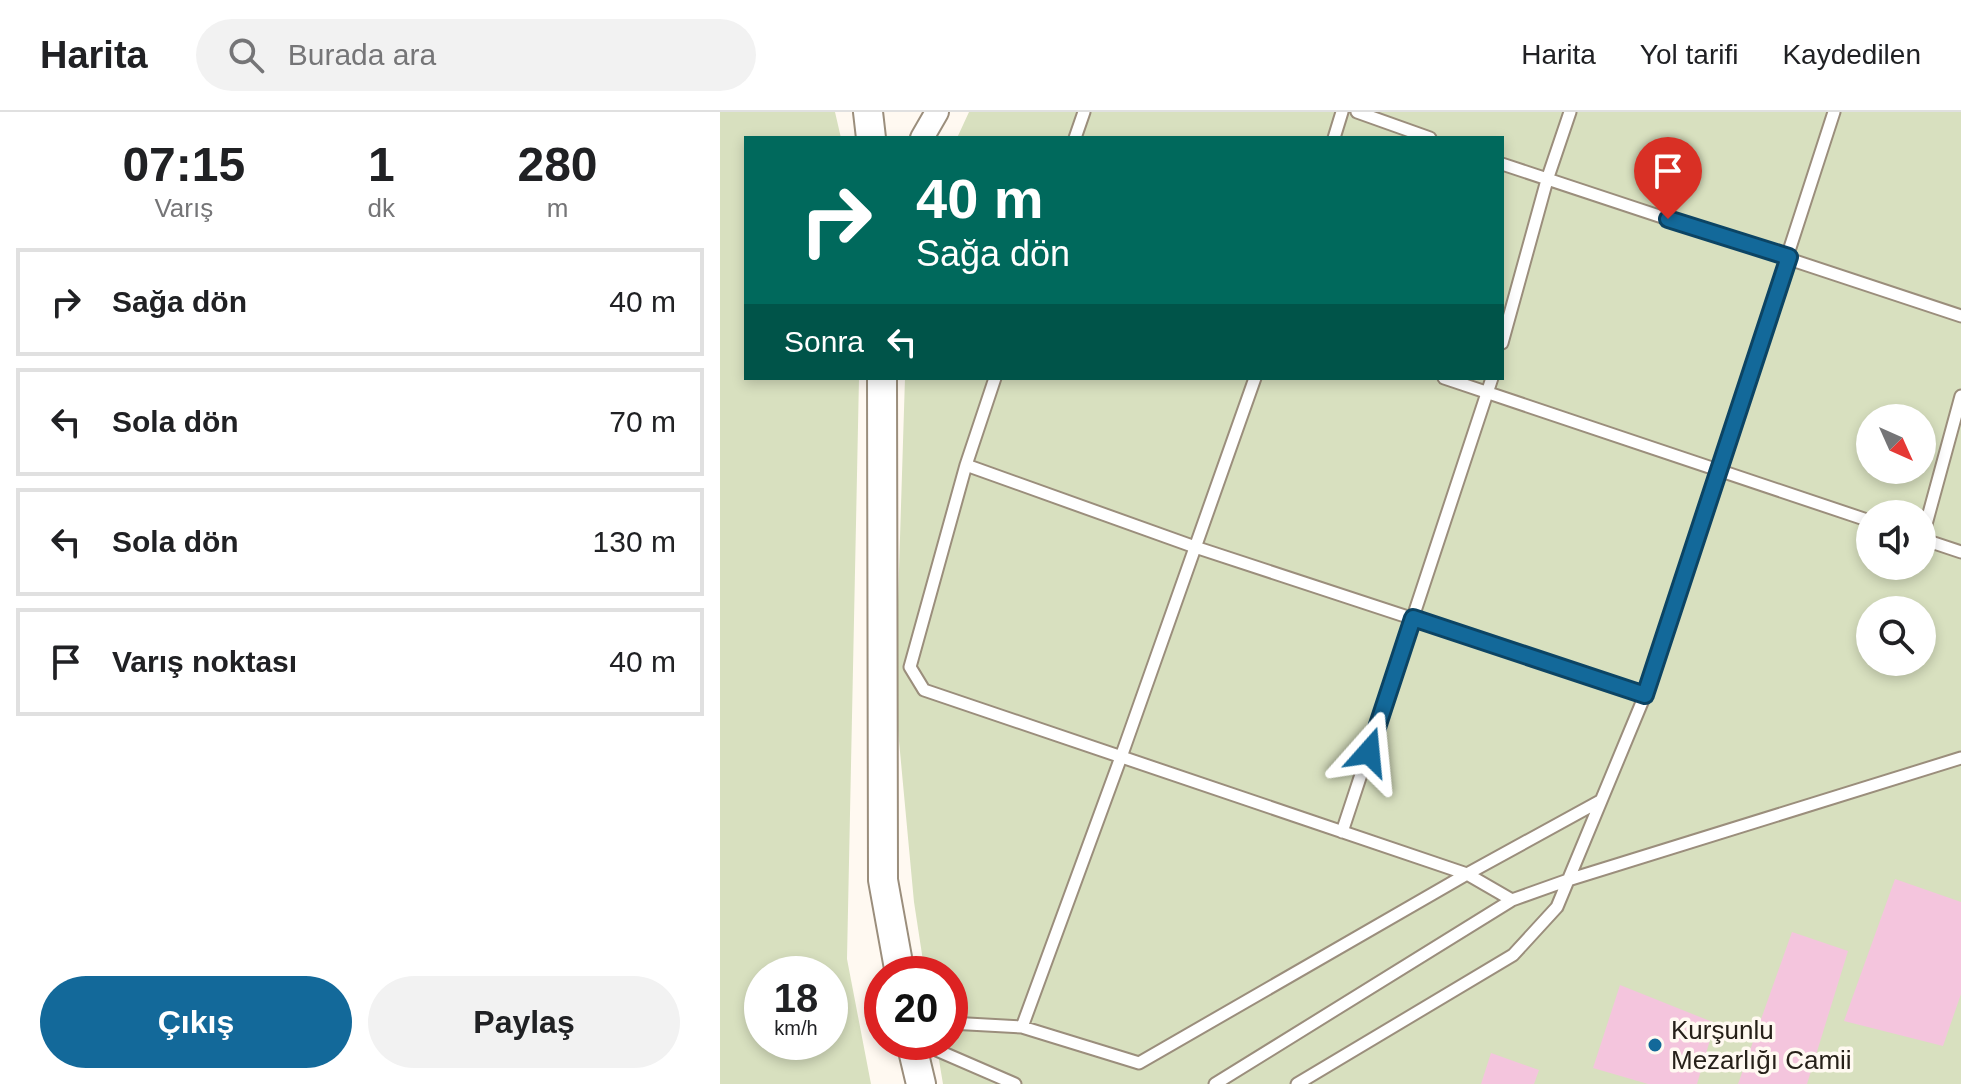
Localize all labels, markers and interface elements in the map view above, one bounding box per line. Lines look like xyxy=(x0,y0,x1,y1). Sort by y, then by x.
search box xyxy=(196,19,756,91)
icon: search xyxy=(224,33,268,77)
text: Harita xyxy=(40,34,148,76)
text: Burada ara xyxy=(288,38,436,71)
text: Harita xyxy=(1521,39,1596,70)
text: Yol tarifi xyxy=(1640,39,1738,70)
text: Kaydedilen xyxy=(1782,39,1921,70)
pin xyxy=(1634,137,1702,219)
text: 07:15 xyxy=(122,138,245,191)
text: 1 xyxy=(368,138,395,191)
text: 280 xyxy=(517,138,598,191)
icon: arrive xyxy=(1646,149,1690,193)
text: 40 m xyxy=(916,167,1044,230)
icon: right xyxy=(784,168,888,272)
text: Varış xyxy=(154,193,213,223)
text: dk xyxy=(368,193,395,223)
text: m xyxy=(547,193,568,223)
text: Sağa dön xyxy=(916,233,1070,274)
icon: right xyxy=(44,280,88,324)
text: Sağa dön xyxy=(112,285,247,318)
text: 40 m xyxy=(609,285,676,318)
icon: left xyxy=(880,320,924,364)
text: Sonra xyxy=(784,325,864,358)
icon: left xyxy=(44,400,88,444)
north arrow xyxy=(1856,404,1936,484)
map controls xyxy=(1856,404,1936,676)
text: Sola dön xyxy=(112,405,239,438)
text: 70 m xyxy=(609,405,676,438)
button: sound xyxy=(1856,500,1936,580)
icon: left xyxy=(44,520,88,564)
text: Sola dön xyxy=(112,525,239,558)
text: 130 m xyxy=(593,525,676,558)
button: search xyxy=(1856,596,1936,676)
icon: arrive xyxy=(44,640,88,684)
text: Varış noktası xyxy=(112,645,297,678)
text: 40 m xyxy=(609,645,676,678)
position arrow xyxy=(1327,710,1411,794)
speed limit sign: 20 xyxy=(864,956,968,1060)
button: Çıkış xyxy=(40,976,352,1068)
button: Paylaş xyxy=(368,976,680,1068)
text: 18 xyxy=(774,976,818,1020)
place label: Kurşunlu Mezarlığı Camii xyxy=(1671,1015,1852,1075)
text: km/h xyxy=(774,1017,818,1039)
marker: Kurşunlu Mezarlığı Camii xyxy=(1646,1036,1664,1054)

